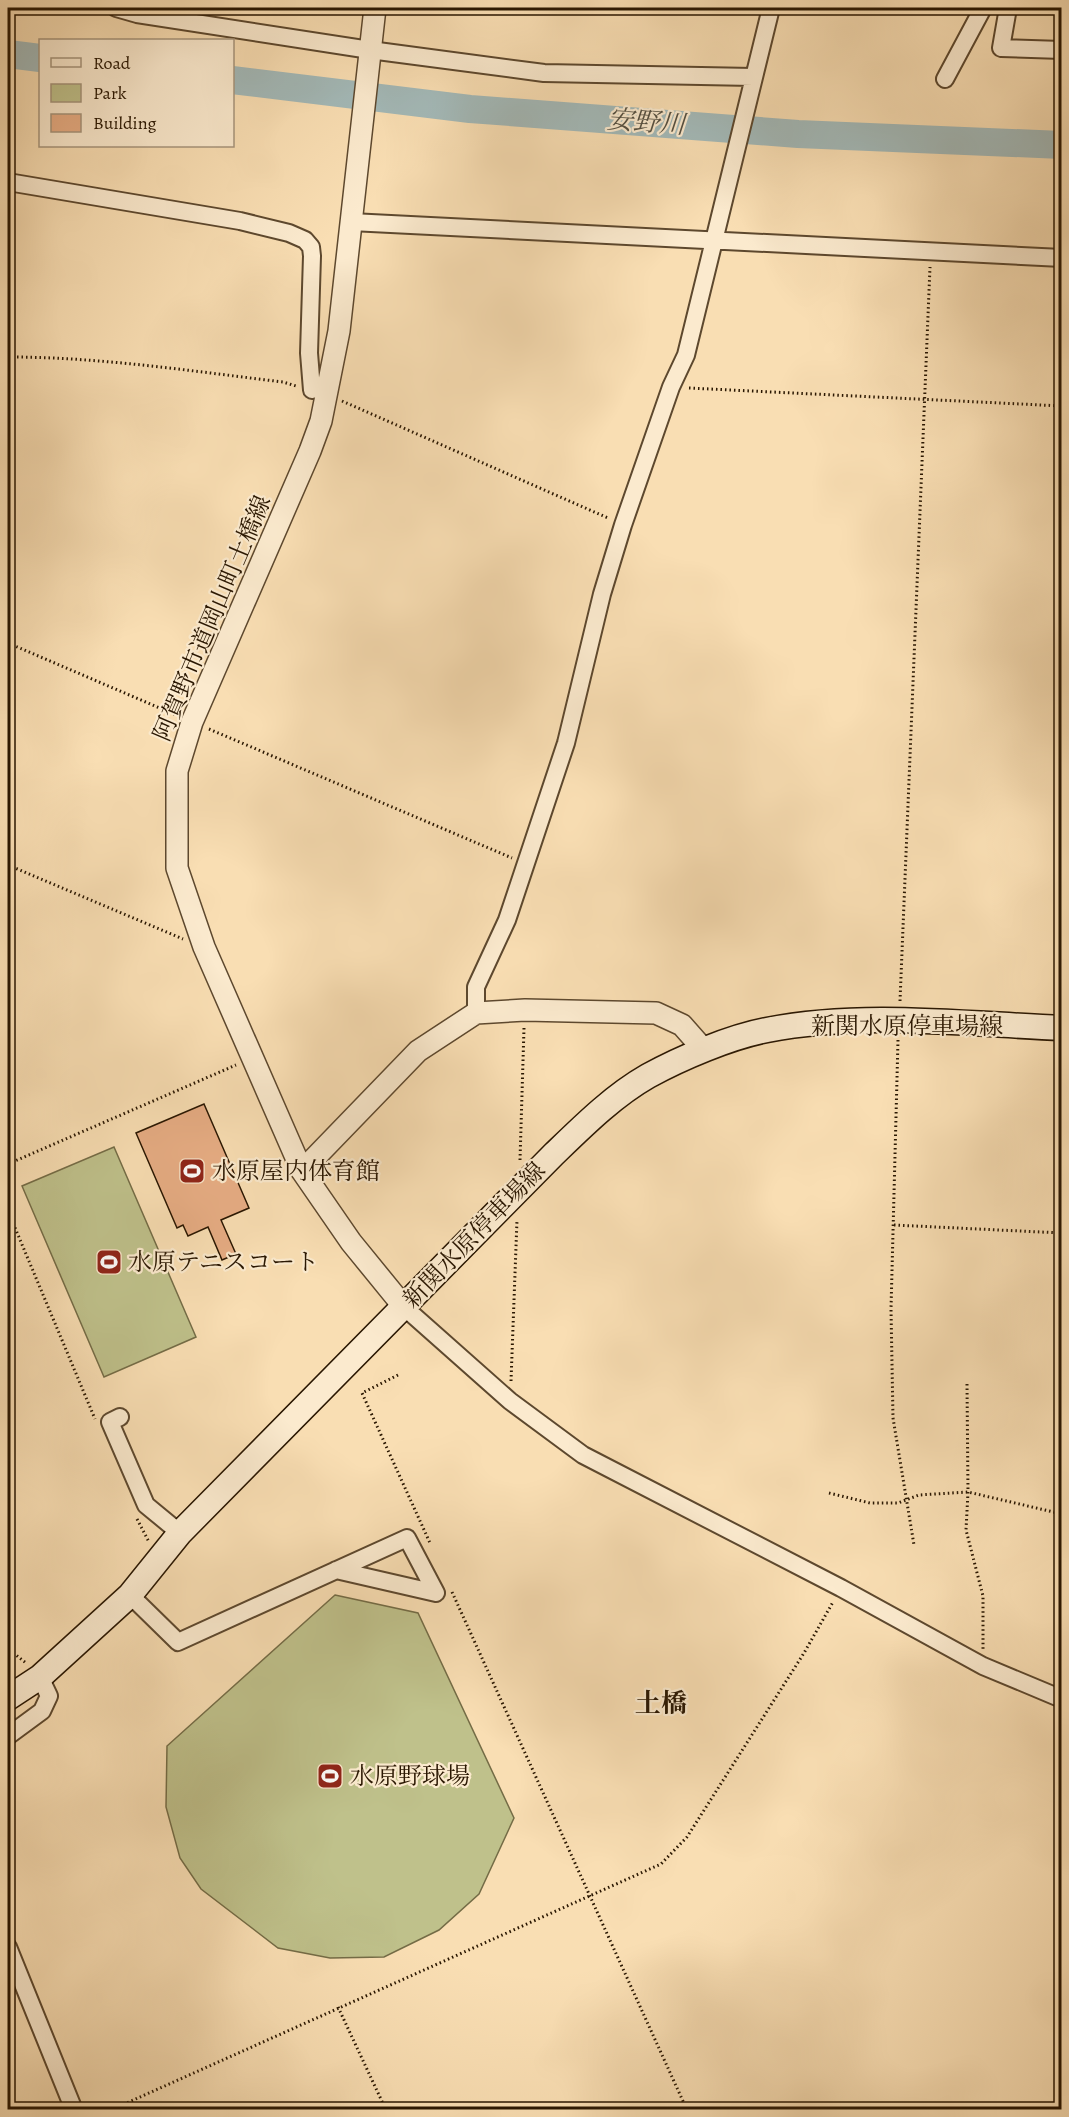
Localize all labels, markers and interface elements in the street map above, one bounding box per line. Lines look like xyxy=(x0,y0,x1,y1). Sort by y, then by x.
legend xyxy=(39,39,234,147)
text: Road xyxy=(93,51,131,75)
text: Park xyxy=(93,81,127,105)
water label: 安野川 xyxy=(606,102,689,142)
text: Building xyxy=(93,111,157,135)
street label: 阿賀野市道岡山町土橋線 xyxy=(146,490,278,746)
street label: 新関水原停車場線 xyxy=(811,1010,1003,1042)
place label: 水原屋内体育館 xyxy=(212,1155,380,1187)
street label: 新関水原停車場線 xyxy=(396,1155,552,1315)
sports icon: 水原屋内体育館 xyxy=(177,1156,207,1186)
place label: 水原テニスコート xyxy=(128,1246,319,1278)
sports icon: 水原テニスコート xyxy=(94,1247,124,1277)
district label: 土橋 xyxy=(635,1686,687,1721)
place label: 水原野球場 xyxy=(350,1760,470,1792)
sports icon: 水原野球場 xyxy=(315,1761,345,1791)

